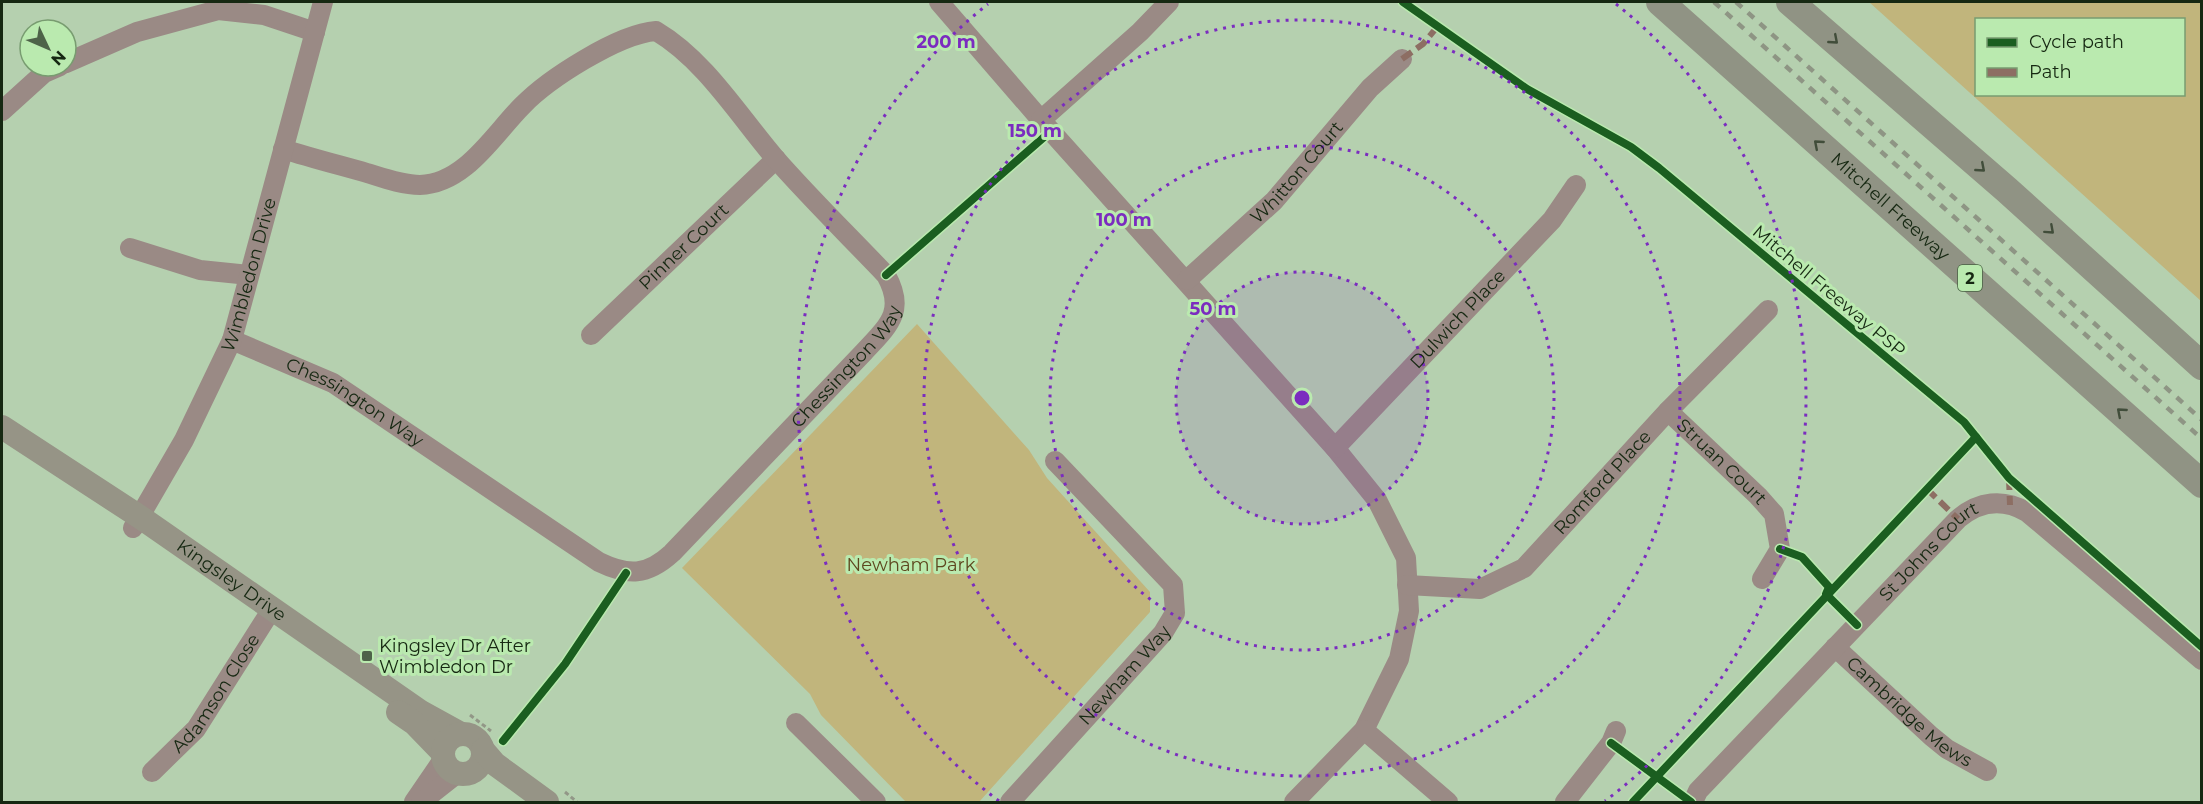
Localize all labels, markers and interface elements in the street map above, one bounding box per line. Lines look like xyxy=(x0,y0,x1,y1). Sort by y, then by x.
north arrow xyxy=(18,18,78,78)
legend xyxy=(1975,18,2185,96)
text: 200 m xyxy=(916,31,976,53)
text: Cycle path xyxy=(2029,31,2124,53)
one-way arrow xyxy=(1827,33,1838,44)
text: N xyxy=(47,47,70,69)
text: Path xyxy=(2029,61,2072,83)
street label: Whitton Court xyxy=(1246,117,1348,228)
text: 150 m xyxy=(1008,120,1062,142)
one-way arrow xyxy=(1814,140,1825,151)
street label: Mitchell Freeway xyxy=(1826,148,1954,265)
one-way arrow xyxy=(1974,161,1985,172)
street label: Wimbledon Drive xyxy=(217,195,281,356)
street label: Pinner Court xyxy=(634,199,733,295)
text: 100 m xyxy=(1096,209,1152,231)
street label: Mitchell Freeway PSP xyxy=(1748,220,1910,362)
one-way arrow xyxy=(2044,223,2054,234)
street label: Dulwich Place xyxy=(1405,265,1510,373)
road number: 2 xyxy=(1958,265,1982,291)
text: 50 m xyxy=(1190,298,1236,320)
street label: Chessington Way xyxy=(787,303,906,432)
street label: Chessington Way xyxy=(282,353,428,452)
centre of rings xyxy=(1292,388,1312,408)
one-way arrow xyxy=(2118,408,2128,419)
street label: Struan Court xyxy=(1672,414,1772,509)
street label: Romford Place xyxy=(1549,426,1656,539)
street label: St Johns Court xyxy=(1875,497,1982,606)
street label: Kingsley Drive xyxy=(172,535,290,626)
park label: Newham Park xyxy=(847,554,976,576)
street label: Newham Way xyxy=(1074,622,1176,730)
street label: Adamson Close xyxy=(167,630,265,758)
place label: Kingsley Dr After Wimbledon Dr xyxy=(379,635,531,678)
marker: Kingsley Dr After Wimbledon Dr xyxy=(360,649,374,663)
street label: Cambridge Mews xyxy=(1842,652,1976,772)

